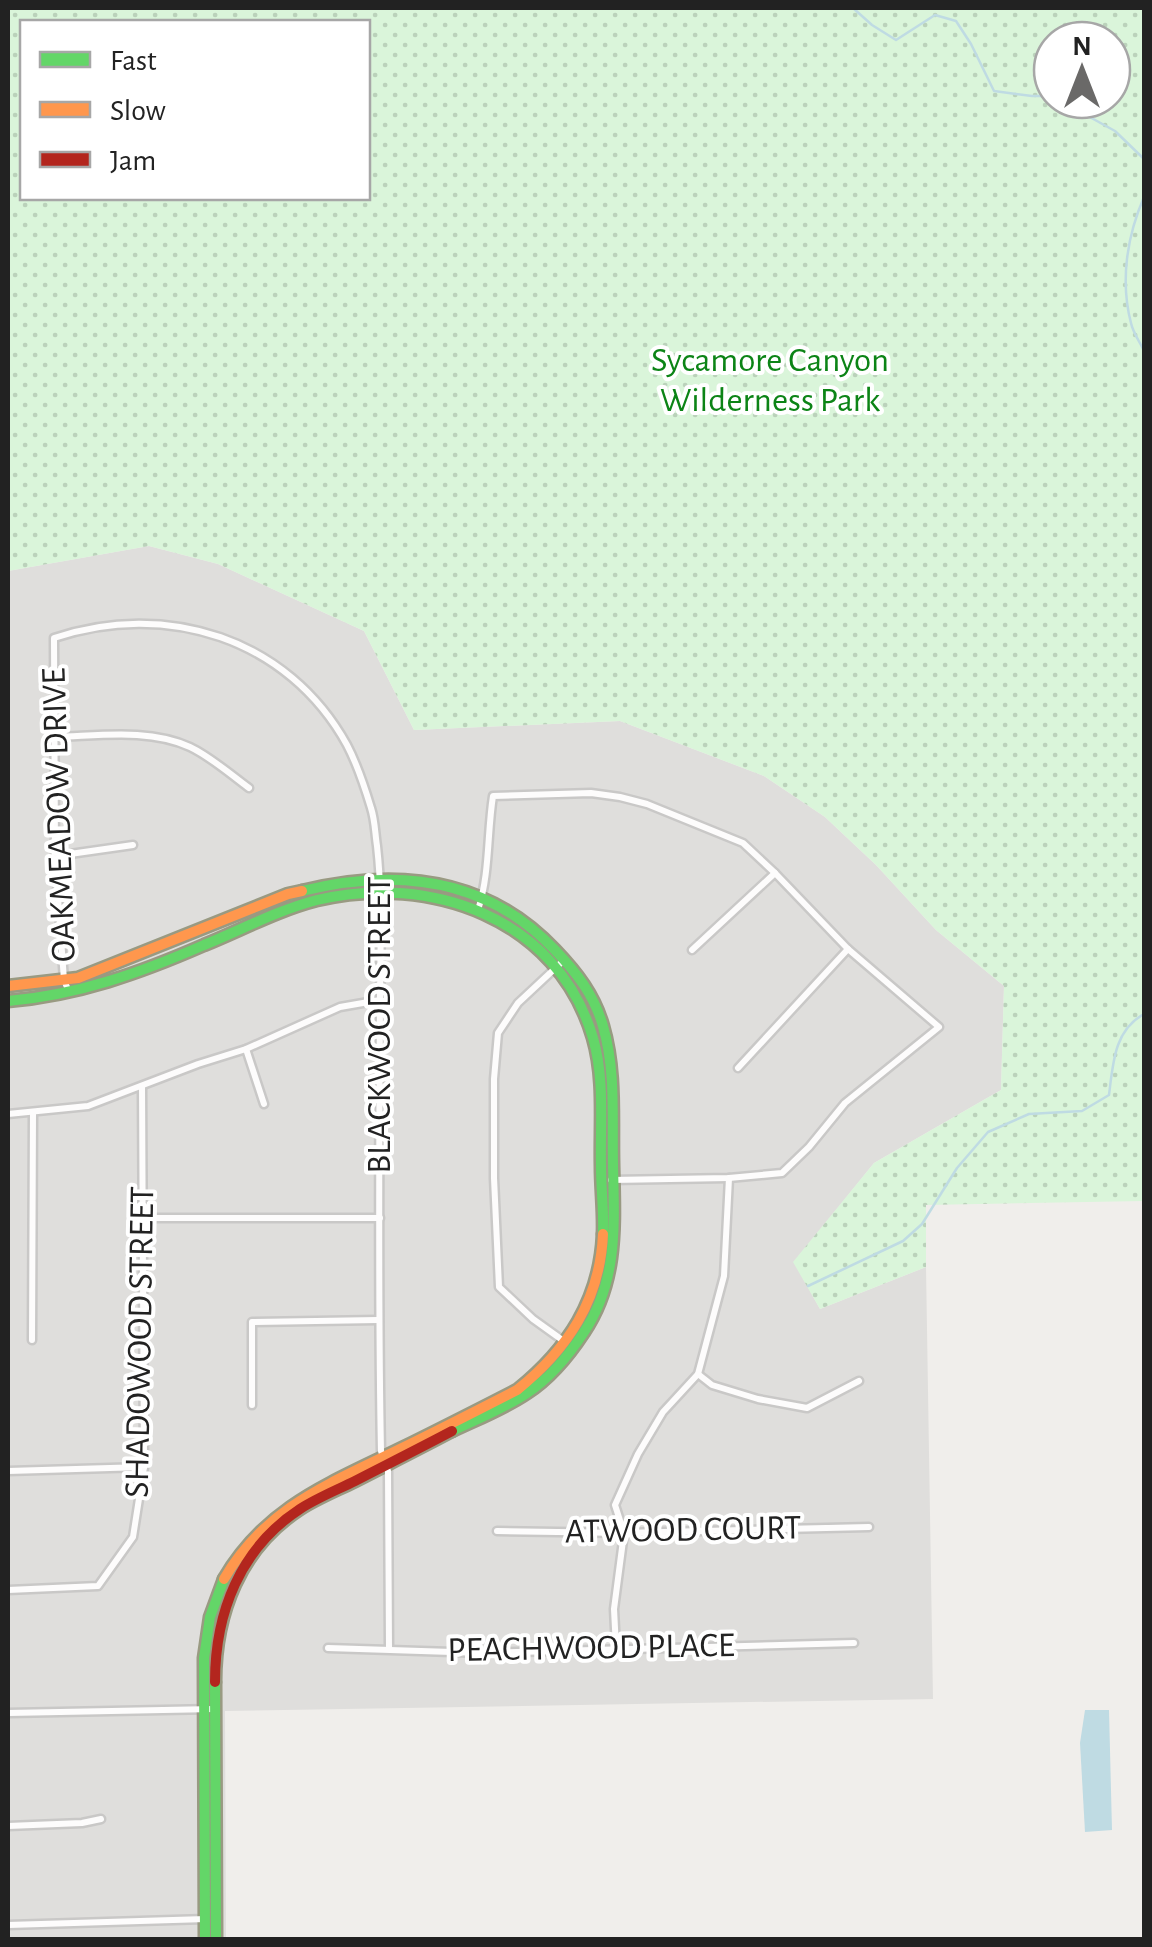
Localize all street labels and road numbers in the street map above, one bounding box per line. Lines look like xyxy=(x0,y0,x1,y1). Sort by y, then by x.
street label: OAKMEADOW DRIVE xyxy=(36,667,82,963)
street label: BLACKWOOD STREET xyxy=(362,876,397,1174)
street label: SHADOWOOD STREET xyxy=(120,1186,160,1498)
street label: ATWOOD COURT xyxy=(564,1510,802,1550)
street label: PEACHWOOD PLACE xyxy=(447,1628,735,1668)

